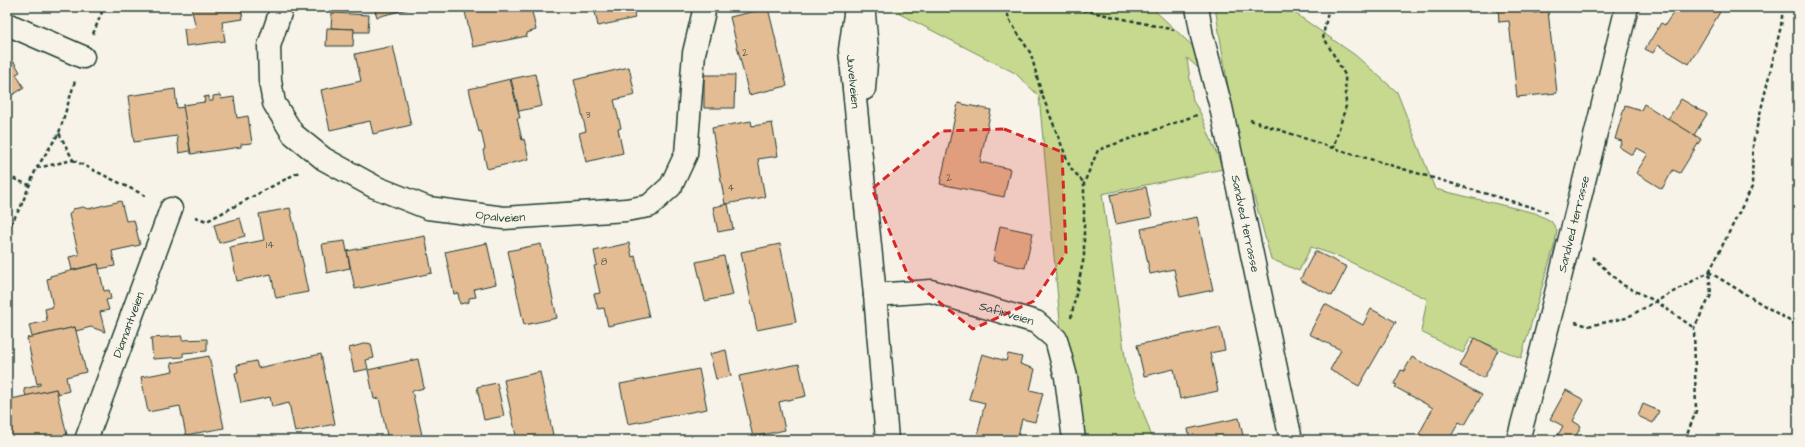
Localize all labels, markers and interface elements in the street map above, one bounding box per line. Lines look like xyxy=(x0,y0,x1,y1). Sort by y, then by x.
house number: 2 xyxy=(742,46,748,60)
street label: Juvelveien xyxy=(842,54,864,109)
house number: 3 xyxy=(585,108,591,122)
house number: 2 xyxy=(946,171,952,185)
street label: Sandved terrasse xyxy=(1227,173,1264,274)
street label: Sandved terrasse xyxy=(1554,174,1594,274)
house number: 4 xyxy=(728,181,735,195)
street label: Opalveien xyxy=(475,206,526,227)
house number: 14 xyxy=(266,238,274,252)
house number: 8 xyxy=(601,255,608,269)
street label: Diamantveien xyxy=(109,289,149,360)
street label: Safirveien xyxy=(977,298,1036,330)

